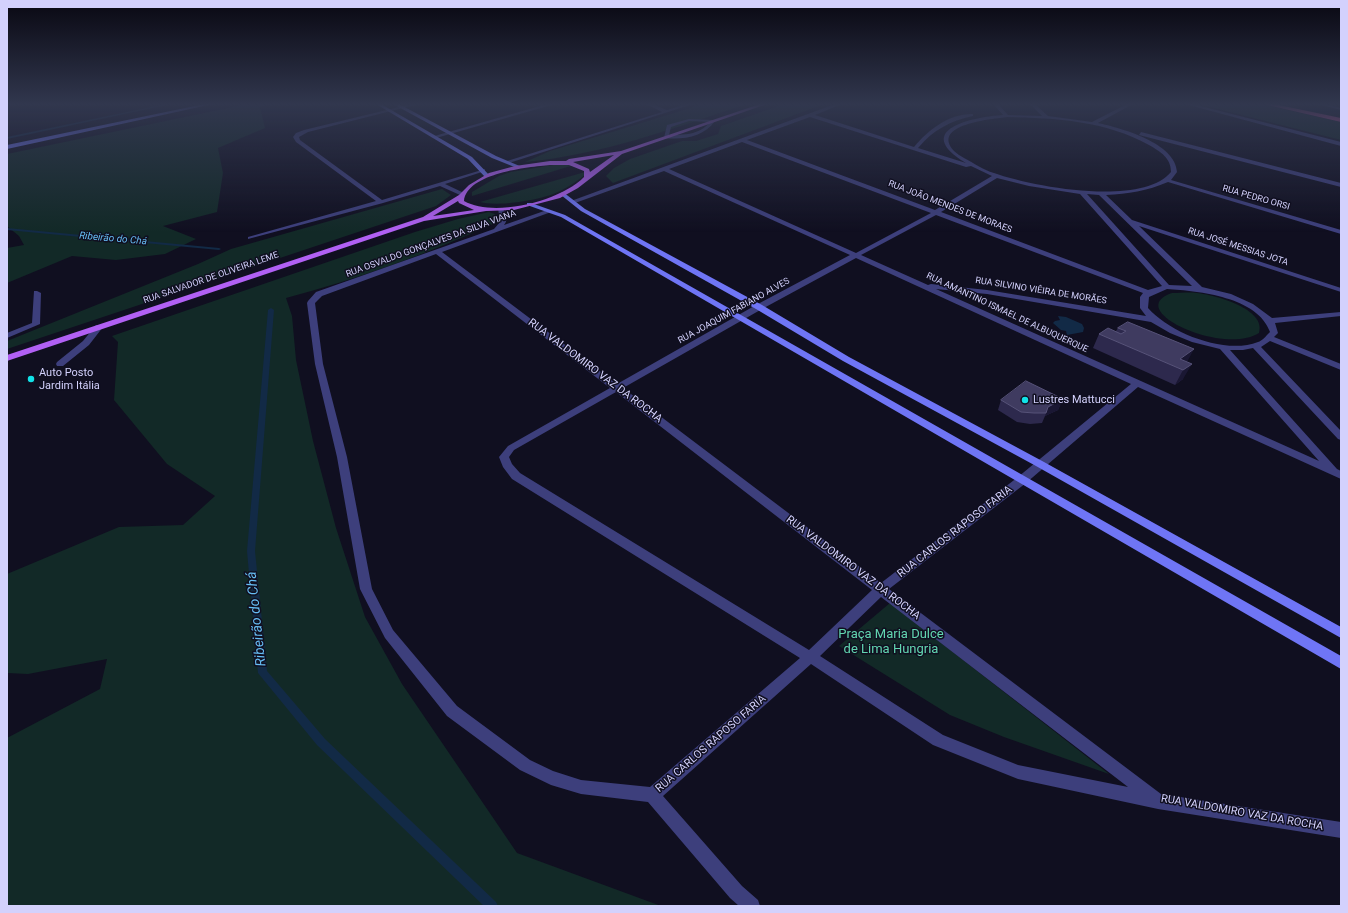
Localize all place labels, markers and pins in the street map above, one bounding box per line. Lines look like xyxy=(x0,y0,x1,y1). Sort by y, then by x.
place label: Auto Posto Jardim Itália xyxy=(39,366,100,392)
marker: Auto Posto Jardim Itália xyxy=(26,374,36,384)
place label: Lustres Mattucci xyxy=(1033,393,1115,407)
marker: Lustres Mattucci xyxy=(1020,395,1030,405)

